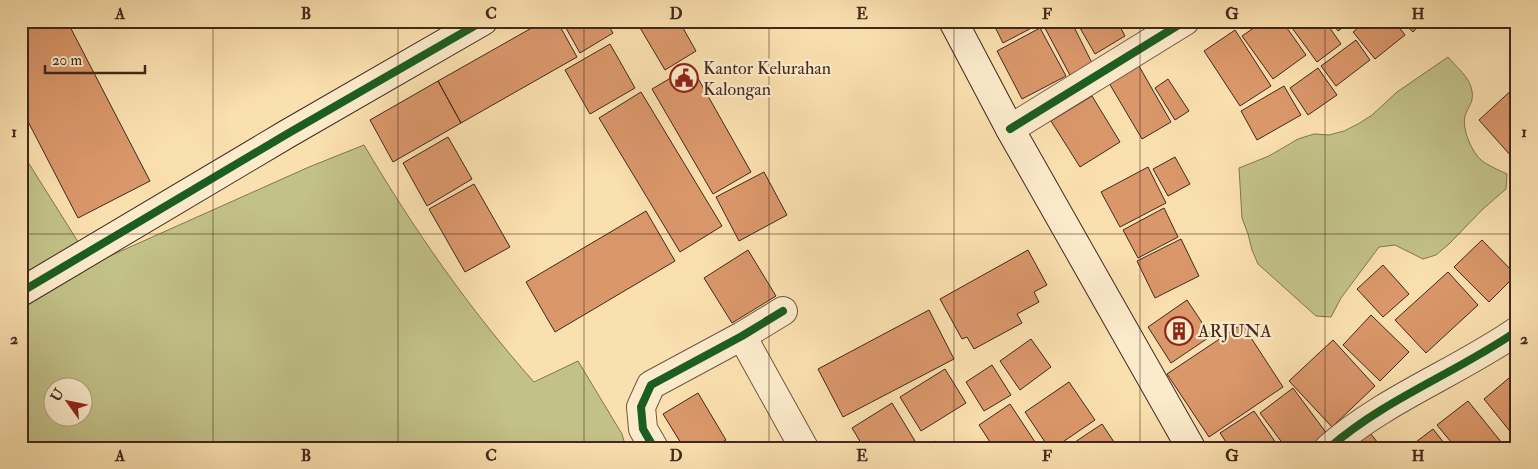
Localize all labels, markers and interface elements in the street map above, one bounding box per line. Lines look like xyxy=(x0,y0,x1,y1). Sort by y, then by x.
text: A xyxy=(114,4,126,24)
text: B xyxy=(301,4,311,24)
text: C xyxy=(485,4,497,24)
text: D xyxy=(669,4,683,24)
text: E xyxy=(856,4,868,24)
text: F xyxy=(1042,4,1052,24)
text: G xyxy=(1225,4,1239,24)
text: H xyxy=(1411,4,1425,24)
scale bar xyxy=(45,42,145,74)
text: 20 m xyxy=(52,51,82,70)
place label: Kantor Kelurahan Kalongan xyxy=(703,57,831,101)
public building icon: Kantor Kelurahan Kalongan xyxy=(669,63,699,93)
text: 1 xyxy=(11,122,17,142)
text: 1 xyxy=(1521,122,1527,142)
building icon: ARJUNA xyxy=(1164,316,1194,346)
place label: ARJUNA xyxy=(1197,320,1272,343)
text: 2 xyxy=(10,329,18,349)
text: 2 xyxy=(1520,329,1528,349)
north arrow xyxy=(42,376,92,426)
text: U xyxy=(47,385,68,405)
text: A xyxy=(114,446,126,466)
text: B xyxy=(301,446,311,466)
text: C xyxy=(485,446,497,466)
text: D xyxy=(669,446,683,466)
text: E xyxy=(856,446,868,466)
text: F xyxy=(1042,446,1052,466)
text: G xyxy=(1225,446,1239,466)
text: H xyxy=(1411,446,1425,466)

